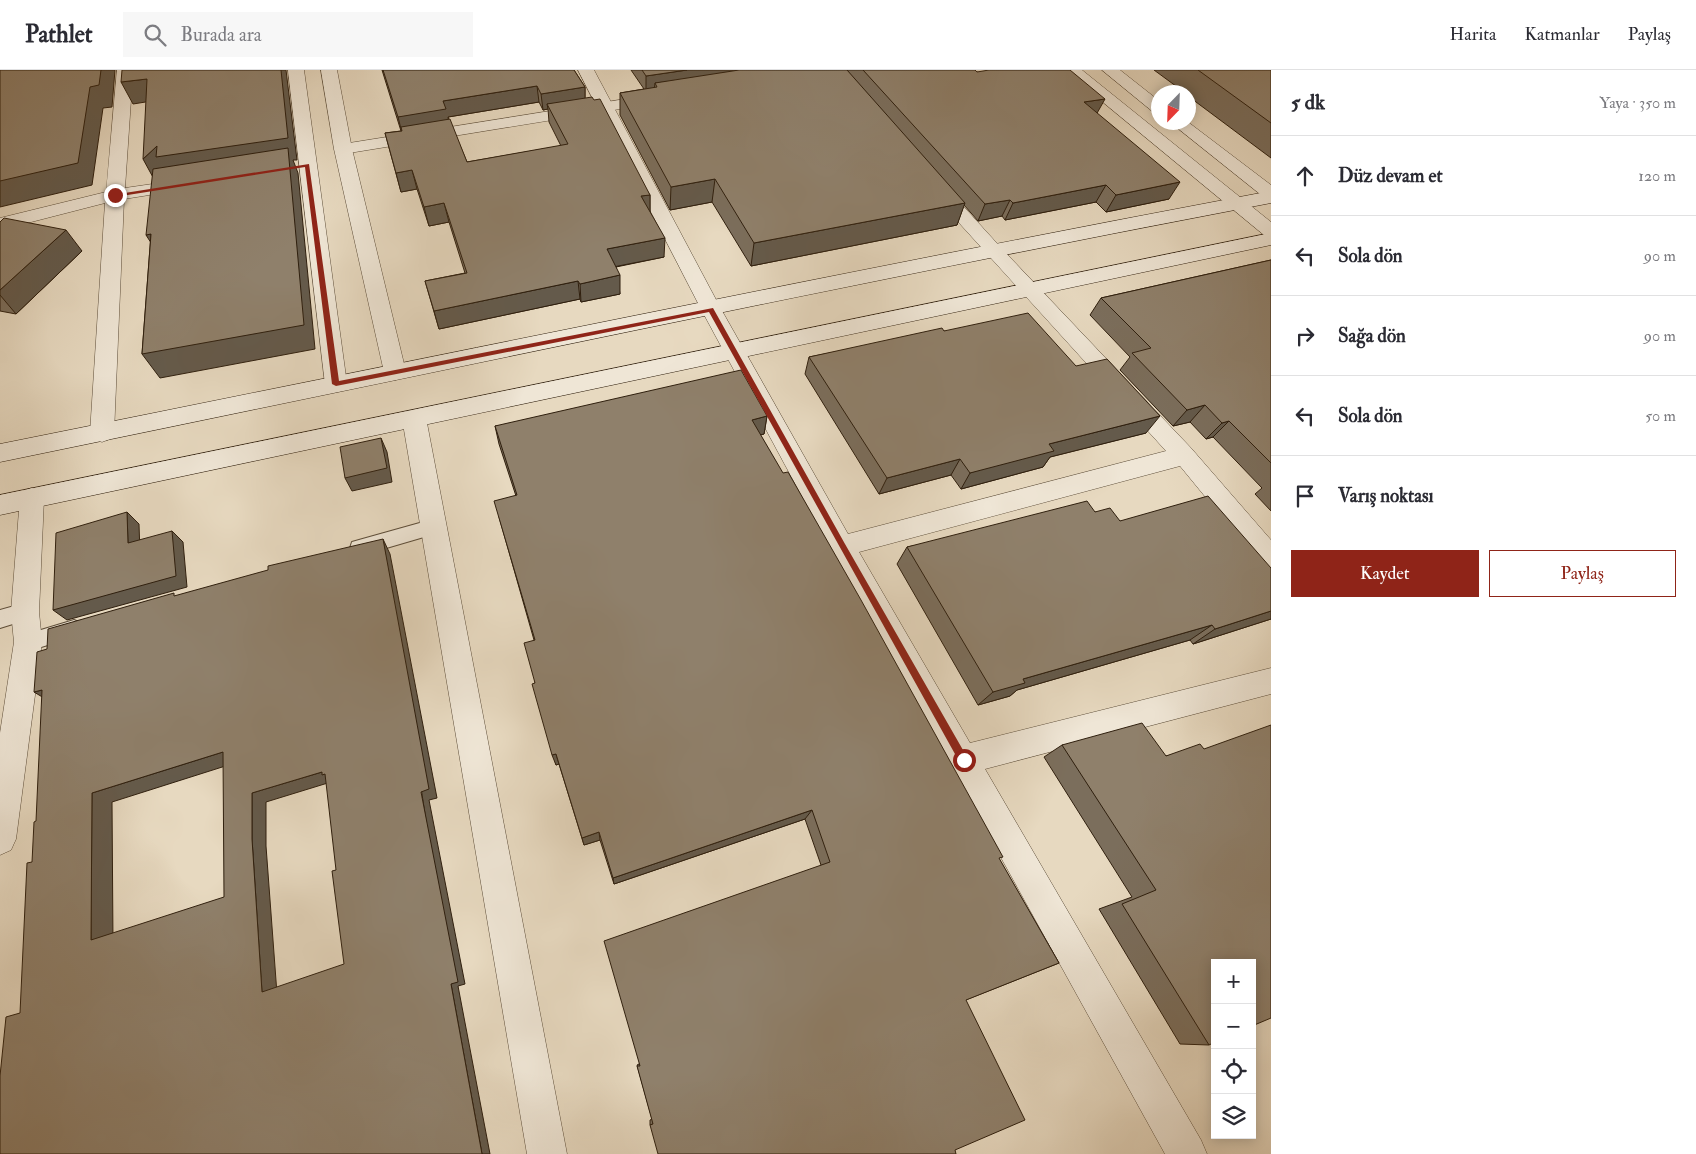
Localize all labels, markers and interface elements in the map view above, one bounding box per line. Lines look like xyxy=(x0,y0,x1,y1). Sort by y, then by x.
search box xyxy=(123,12,473,57)
text: Pathlet xyxy=(25,19,93,50)
icon: search xyxy=(141,21,169,49)
text: Burada ara xyxy=(181,23,262,47)
text: Harita xyxy=(1450,23,1496,46)
text: Katmanlar xyxy=(1524,23,1600,46)
text: Paylaş xyxy=(1628,23,1671,46)
north arrow xyxy=(1151,85,1196,130)
text: 5 dk xyxy=(1291,89,1325,116)
text: Yaya · 350 m xyxy=(1600,93,1676,113)
icon: ahead xyxy=(1291,162,1319,190)
text: Düz devam et xyxy=(1338,164,1443,188)
text: 120 m xyxy=(1638,166,1676,186)
route end xyxy=(104,184,127,207)
icon: left xyxy=(1291,242,1319,270)
text: Sola dön xyxy=(1338,244,1403,268)
text: 90 m xyxy=(1644,246,1676,266)
icon: right xyxy=(1291,322,1319,350)
text: Sağa dön xyxy=(1338,324,1406,348)
text: 90 m xyxy=(1644,326,1676,346)
icon: left xyxy=(1291,402,1319,430)
text: Sola dön xyxy=(1338,404,1403,428)
text: 50 m xyxy=(1645,406,1676,426)
icon: arrive xyxy=(1291,482,1319,510)
text: Varış noktası xyxy=(1338,484,1434,508)
button: Kaydet xyxy=(1291,550,1479,597)
button: Paylaş xyxy=(1489,550,1676,597)
route start xyxy=(953,749,976,772)
map controls xyxy=(1211,959,1256,1139)
button: + xyxy=(1211,959,1256,1004)
button: − xyxy=(1211,1004,1256,1049)
button: locate xyxy=(1211,1049,1256,1094)
button: layers xyxy=(1211,1094,1256,1139)

